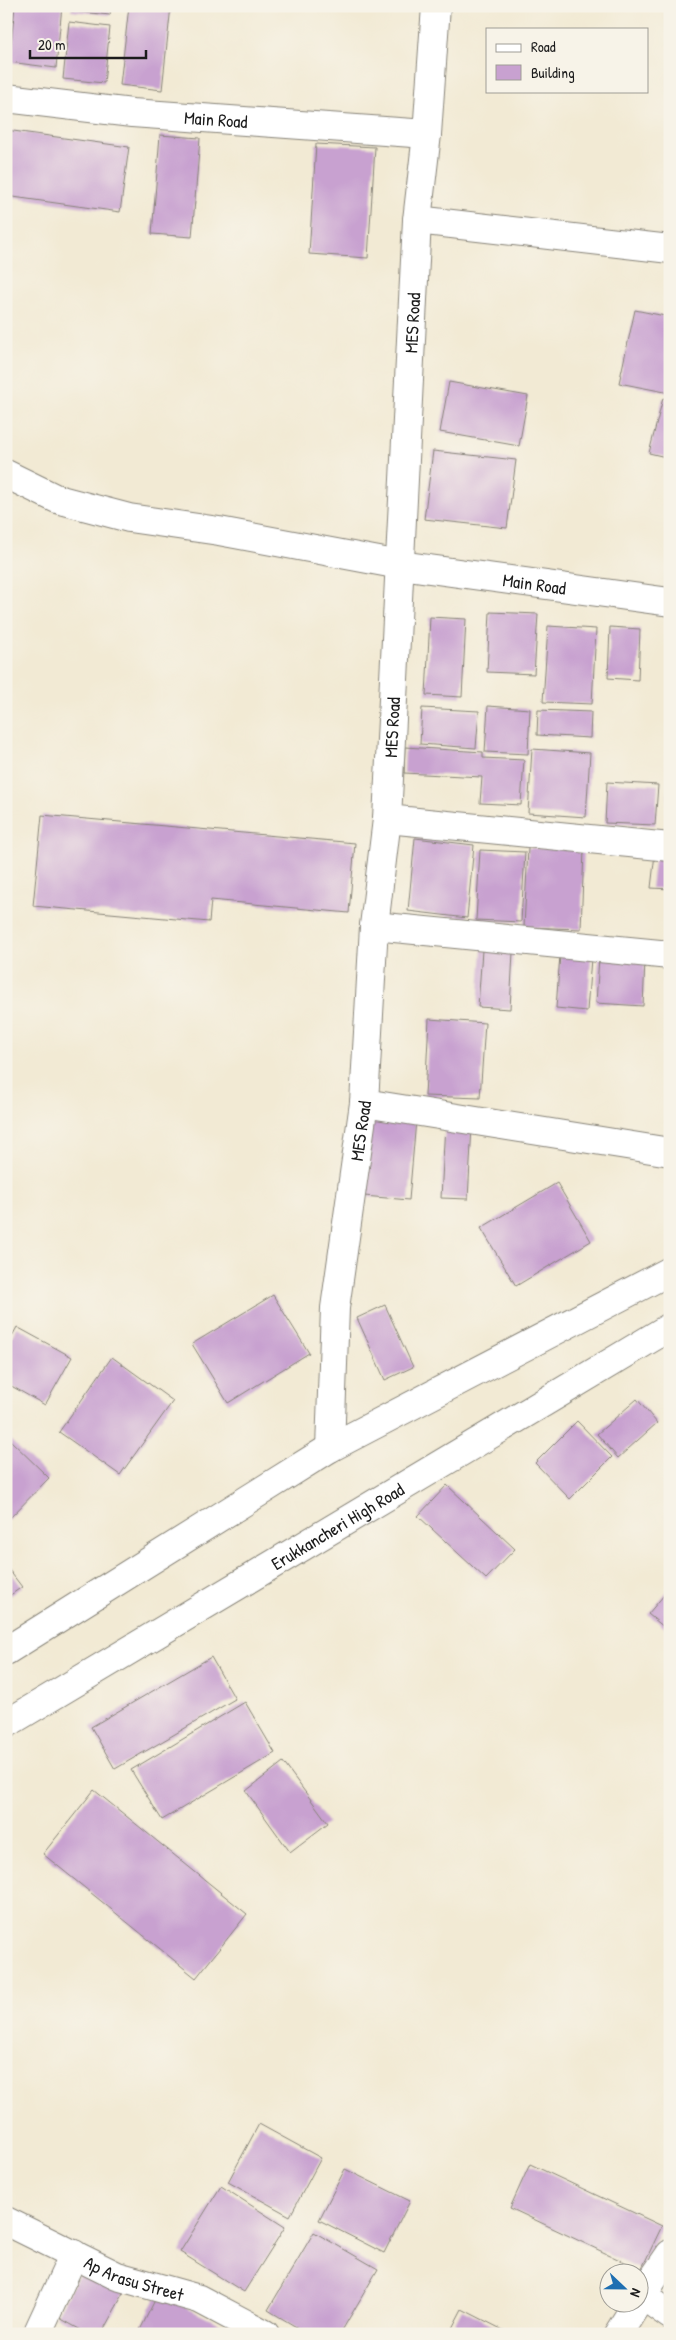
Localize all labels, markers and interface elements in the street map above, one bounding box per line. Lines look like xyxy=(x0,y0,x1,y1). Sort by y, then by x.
scale bar xyxy=(30,28,146,60)
legend xyxy=(486,28,648,92)
text: 20 m xyxy=(38,34,65,55)
text: Road xyxy=(531,36,556,57)
text: Building xyxy=(531,62,575,83)
street label: Main Road xyxy=(183,104,249,134)
street label: MES Road xyxy=(398,292,426,354)
street label: Main Road xyxy=(501,567,568,600)
street label: MES Road xyxy=(378,696,406,758)
street label: MES Road xyxy=(343,1099,377,1163)
street label: Erukkancheri High Road xyxy=(266,1476,408,1575)
street label: Ap Arasu Street xyxy=(80,2249,188,2307)
north arrow xyxy=(598,2262,648,2312)
text: N xyxy=(626,2286,647,2301)

